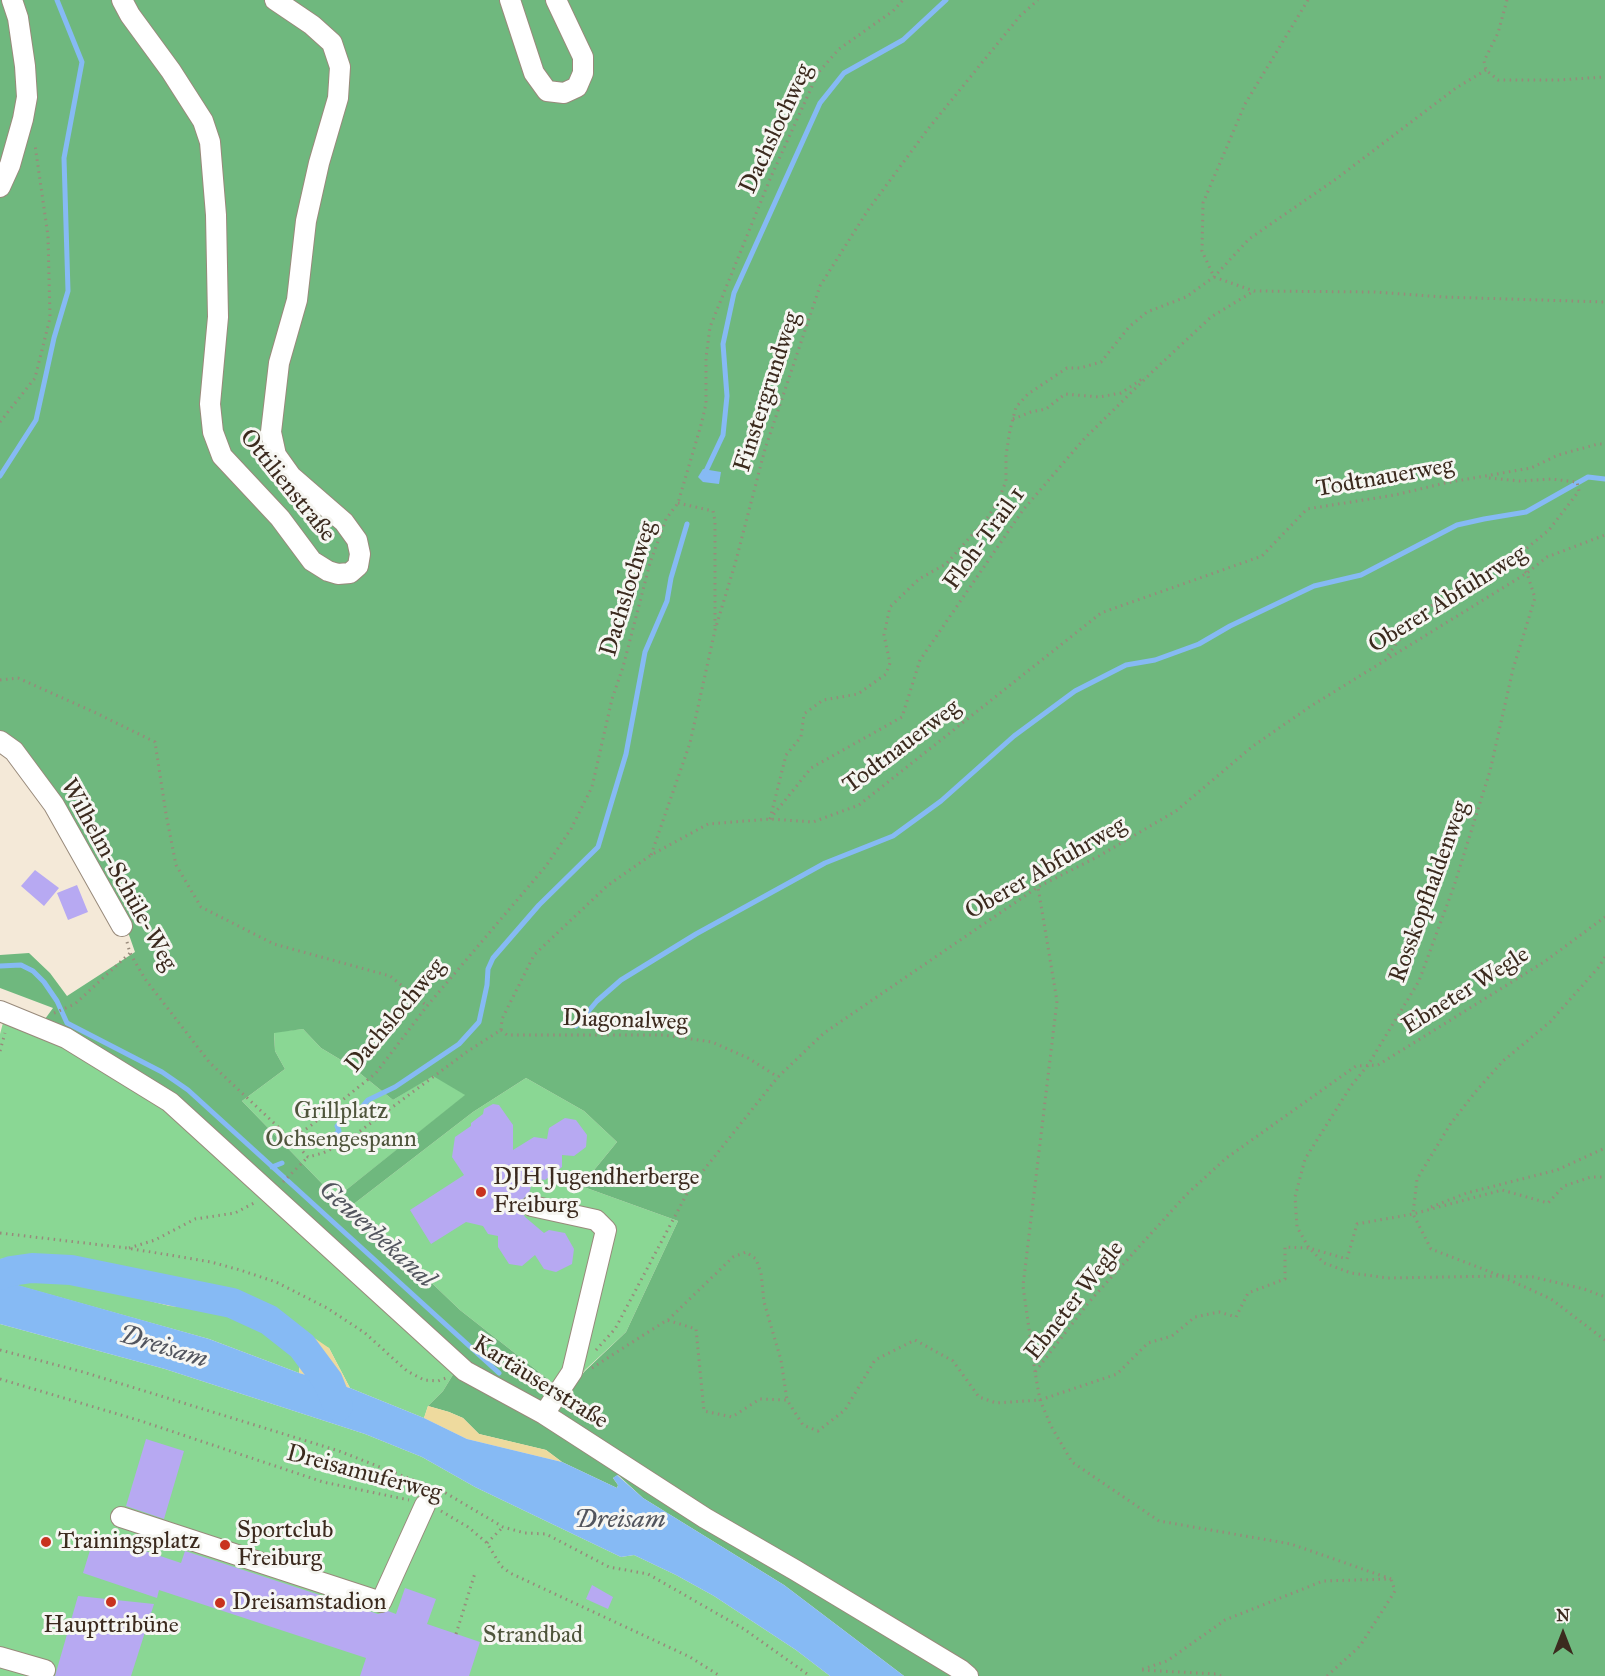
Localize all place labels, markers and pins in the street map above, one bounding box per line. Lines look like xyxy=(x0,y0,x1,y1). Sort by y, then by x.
place label: DJH Jugendherberge Freiburg xyxy=(493,1164,700,1220)
marker: DJH Jugendherberge Freiburg xyxy=(474,1185,488,1199)
place label: Sportclub Freiburg xyxy=(237,1517,333,1573)
place label: Trainingsplatz xyxy=(58,1528,200,1556)
marker: Trainingsplatz xyxy=(39,1535,53,1549)
marker: Sportclub Freiburg xyxy=(218,1538,232,1552)
place label: Dreisamstadion xyxy=(232,1589,387,1617)
marker: Haupttribüne xyxy=(104,1595,118,1609)
marker: Dreisamstadion xyxy=(213,1596,227,1610)
place label: Haupttribüne xyxy=(43,1612,179,1640)

